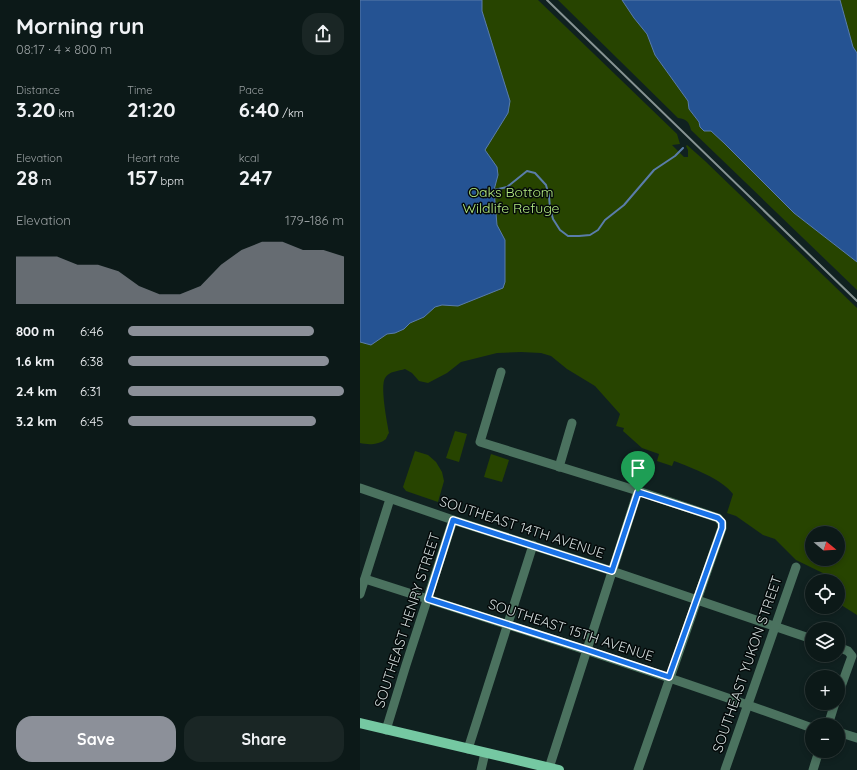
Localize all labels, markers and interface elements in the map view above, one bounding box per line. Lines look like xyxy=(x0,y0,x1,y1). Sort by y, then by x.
text: Morning run xyxy=(16,12,144,40)
button: share xyxy=(302,13,344,55)
text: 08:17 · 4 × 800 m xyxy=(16,41,112,57)
text: Distance xyxy=(16,83,60,97)
text: Time xyxy=(127,83,153,97)
text: Pace xyxy=(239,83,264,97)
text: 3.20 xyxy=(16,97,55,122)
text: 21:20 xyxy=(127,97,176,122)
text: 6:40 xyxy=(239,97,279,122)
text: km xyxy=(55,106,74,120)
text: /km xyxy=(279,106,304,120)
text: Elevation xyxy=(16,151,62,165)
text: Heart rate xyxy=(127,151,180,165)
text: kcal xyxy=(239,151,259,165)
text: 28 xyxy=(16,165,38,190)
text: 157 xyxy=(127,165,158,190)
text: 247 xyxy=(239,165,272,190)
text: m xyxy=(38,174,51,188)
text: bpm xyxy=(158,174,184,188)
park label: Oaks Bottom Wildlife Refuge xyxy=(463,183,560,217)
text: Elevation xyxy=(16,212,71,228)
text: 179–186 m xyxy=(285,212,344,228)
text: 800 m xyxy=(16,323,55,339)
text: 6:46 xyxy=(80,323,103,339)
text: 1.6 km xyxy=(16,353,55,369)
text: 6:38 xyxy=(80,353,103,369)
text: 2.4 km xyxy=(16,383,57,399)
text: 6:31 xyxy=(80,383,101,399)
text: 3.2 km xyxy=(16,413,57,429)
text: 6:45 xyxy=(80,413,103,429)
pin xyxy=(621,451,655,492)
icon: arrive xyxy=(627,457,649,479)
street label: SOUTHEAST 14TH AVENUE xyxy=(437,492,607,562)
north arrow xyxy=(805,526,845,566)
map controls xyxy=(805,526,845,758)
street label: SOUTHEAST HENRY STREET xyxy=(370,530,444,710)
street label: SOUTHEAST YUKON STREET xyxy=(708,573,786,755)
button: locate xyxy=(805,574,845,614)
street label: SOUTHEAST 15TH AVENUE xyxy=(486,595,656,665)
button: layers xyxy=(805,622,845,662)
button: + xyxy=(805,670,845,710)
button: Save xyxy=(16,716,176,762)
button: Share xyxy=(184,716,344,762)
button: − xyxy=(805,718,845,758)

